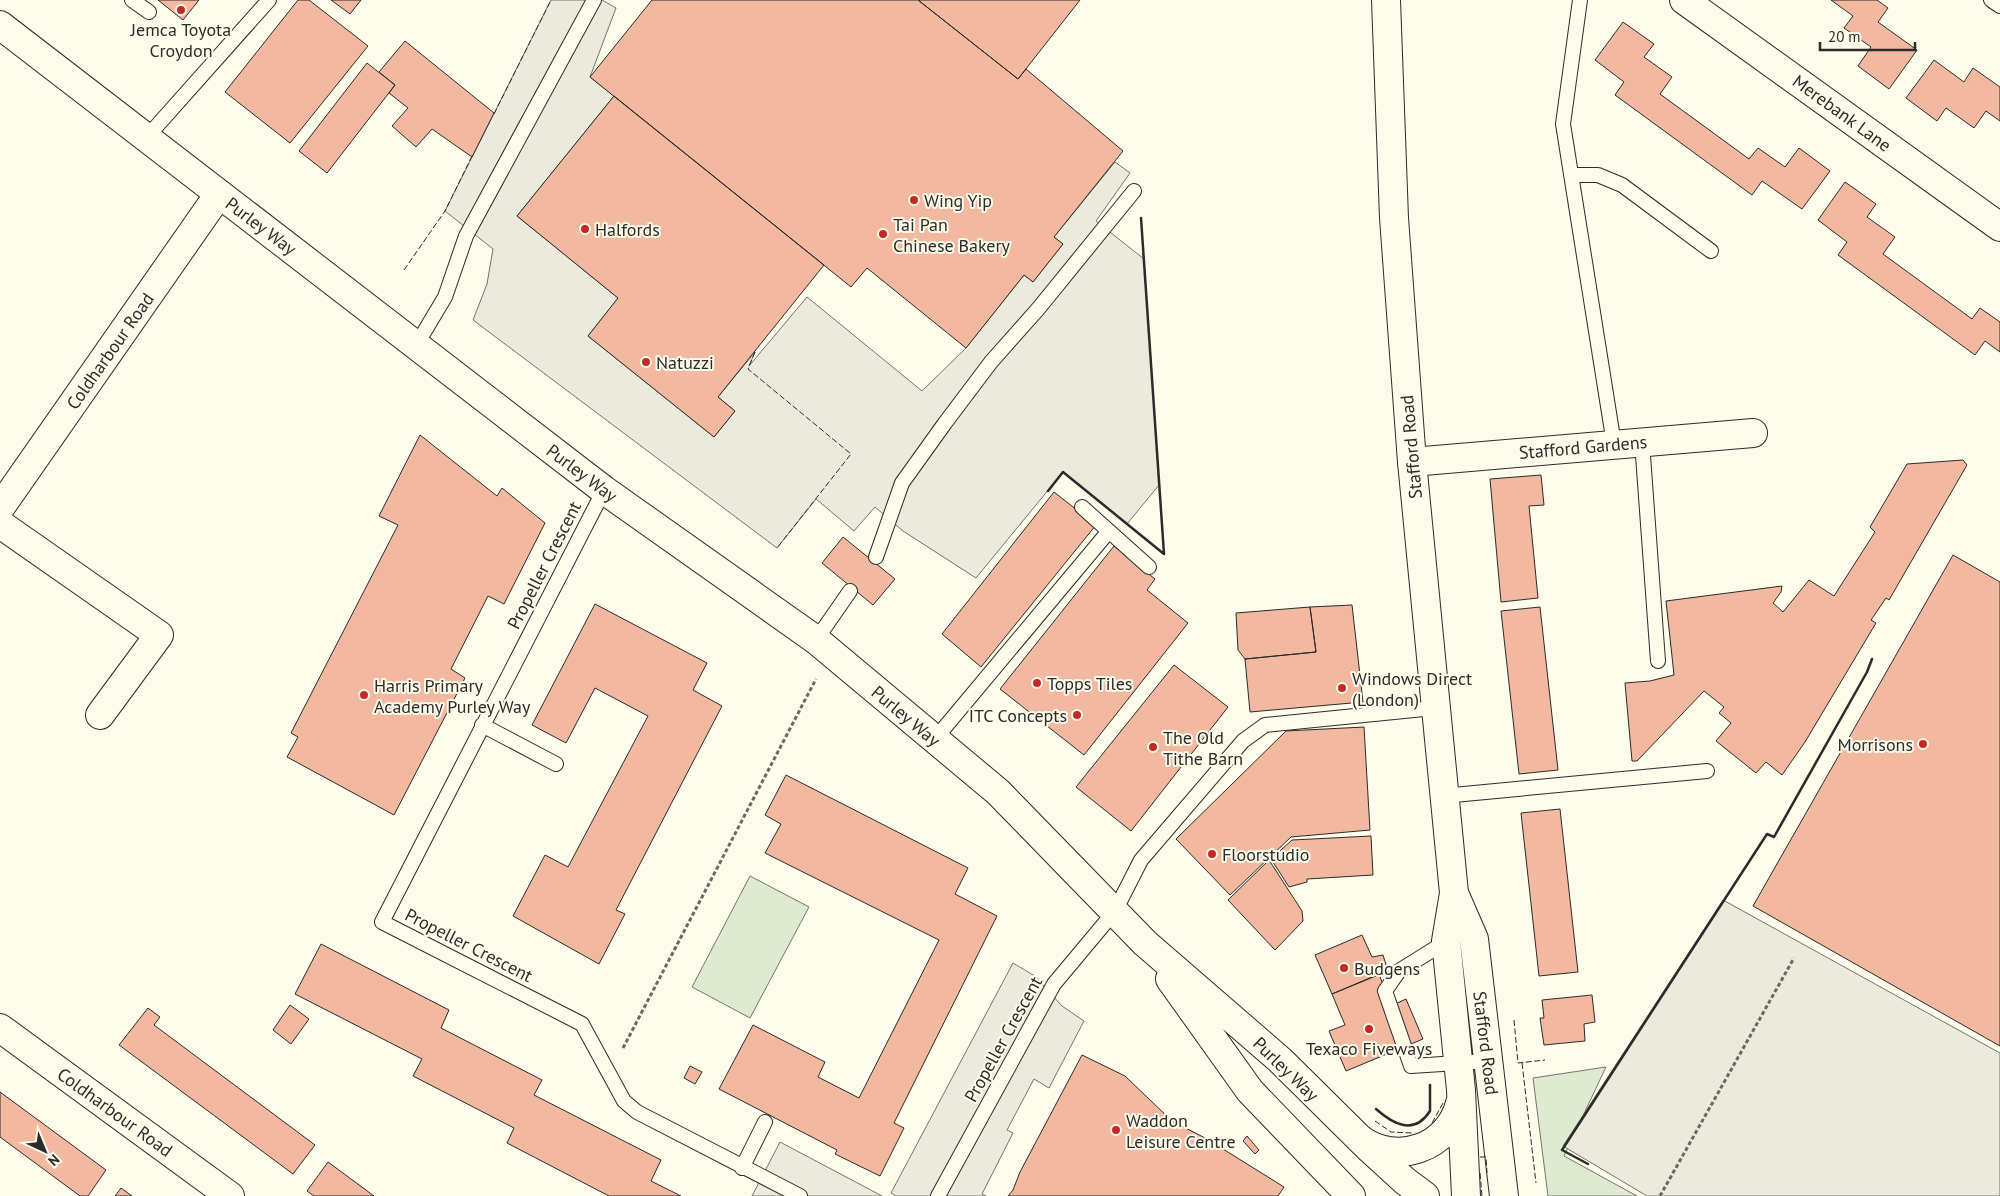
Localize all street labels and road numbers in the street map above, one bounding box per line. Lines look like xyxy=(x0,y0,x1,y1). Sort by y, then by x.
street label: Merebank Lane xyxy=(1788,69,1896,157)
street label: Purley Way xyxy=(221,192,302,261)
street label: Coldharbour Road xyxy=(61,288,159,414)
street label: Stafford Road xyxy=(1395,394,1427,500)
street label: Stafford Gardens xyxy=(1518,430,1648,464)
street label: Purley Way xyxy=(542,439,623,508)
street label: Propeller Crescent xyxy=(502,497,586,633)
street label: Purley Way xyxy=(867,681,946,752)
street label: Propeller Crescent xyxy=(401,903,537,987)
street label: Propeller Crescent xyxy=(959,972,1047,1106)
street label: Stafford Road xyxy=(1468,990,1504,1096)
street label: Purley Way xyxy=(1248,1032,1324,1107)
street label: Coldharbour Road xyxy=(53,1062,177,1162)

